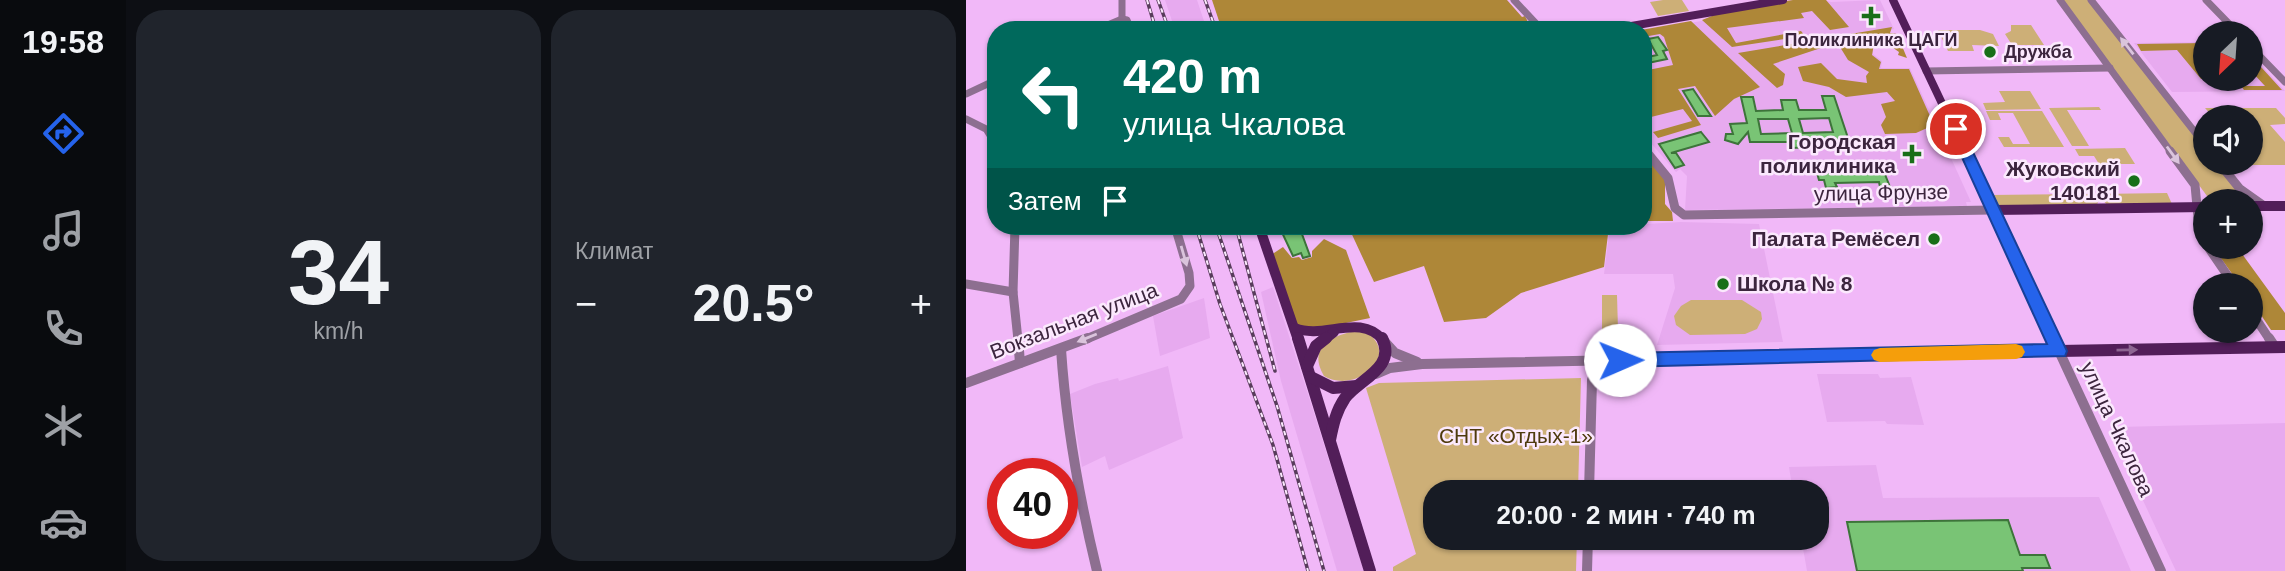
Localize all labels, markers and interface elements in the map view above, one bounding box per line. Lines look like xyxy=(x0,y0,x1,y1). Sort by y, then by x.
marker: Поликлиника ЦАГИ xyxy=(1861,6,1881,26)
north arrow xyxy=(2193,21,2263,91)
map controls xyxy=(2193,21,2263,343)
text: 19:58 xyxy=(22,24,104,60)
place label: Поликлиника ЦАГИ xyxy=(1785,30,1957,50)
one-way arrow xyxy=(2121,37,2135,55)
place label: Дружба xyxy=(2004,42,2073,62)
marker: Дружба xyxy=(1982,44,1998,60)
icon: left xyxy=(1008,49,1099,140)
text: 420 m xyxy=(1123,49,1262,103)
pin xyxy=(1926,99,1986,159)
button: sound xyxy=(2193,105,2263,175)
text: улица Чкалова xyxy=(1123,106,1345,142)
icon: directions xyxy=(39,109,88,158)
icon: arrive xyxy=(1937,110,1975,148)
place label: Городская поликлиника xyxy=(1760,130,1896,177)
marker: Городская поликлиника xyxy=(1902,144,1922,164)
one-way arrow xyxy=(2166,146,2180,164)
place label: Жуковский 140181 xyxy=(2005,157,2120,204)
marker: Жуковский 140181 xyxy=(2126,173,2142,189)
street label: улица Фрунзе xyxy=(1814,180,1948,205)
icon: arrive xyxy=(1096,182,1134,220)
text: Затем xyxy=(1008,186,1082,216)
button: + xyxy=(2193,189,2263,259)
icon: music xyxy=(39,206,88,255)
text: 34 xyxy=(288,222,389,323)
place label: Палата Ремёсел xyxy=(1752,227,1920,250)
marker: Палата Ремёсел xyxy=(1926,231,1942,247)
text: Климат xyxy=(575,238,653,264)
one-way arrow xyxy=(1180,245,1190,266)
place label: Школа № 8 xyxy=(1737,272,1853,295)
button: − xyxy=(2193,273,2263,343)
text: 20.5° xyxy=(692,274,815,332)
marker: Школа № 8 xyxy=(1715,276,1731,292)
street label: Вокзальная улица xyxy=(987,278,1161,363)
text: − xyxy=(575,283,597,325)
text: + xyxy=(910,283,932,325)
icon: phone xyxy=(39,304,88,353)
text: km/h xyxy=(314,318,363,344)
position arrow xyxy=(1583,323,1657,397)
one-way arrow xyxy=(1077,333,1098,344)
one-way arrow xyxy=(2116,344,2138,355)
street label: улица Чкалова xyxy=(2076,358,2159,500)
icon: climate xyxy=(39,401,88,450)
park label: СНТ «Отдых-1» xyxy=(1439,424,1593,447)
speed limit sign: 40 xyxy=(987,458,1078,549)
icon: car xyxy=(39,498,88,547)
text: 20:00 · 2 мин · 740 m xyxy=(1496,500,1756,530)

